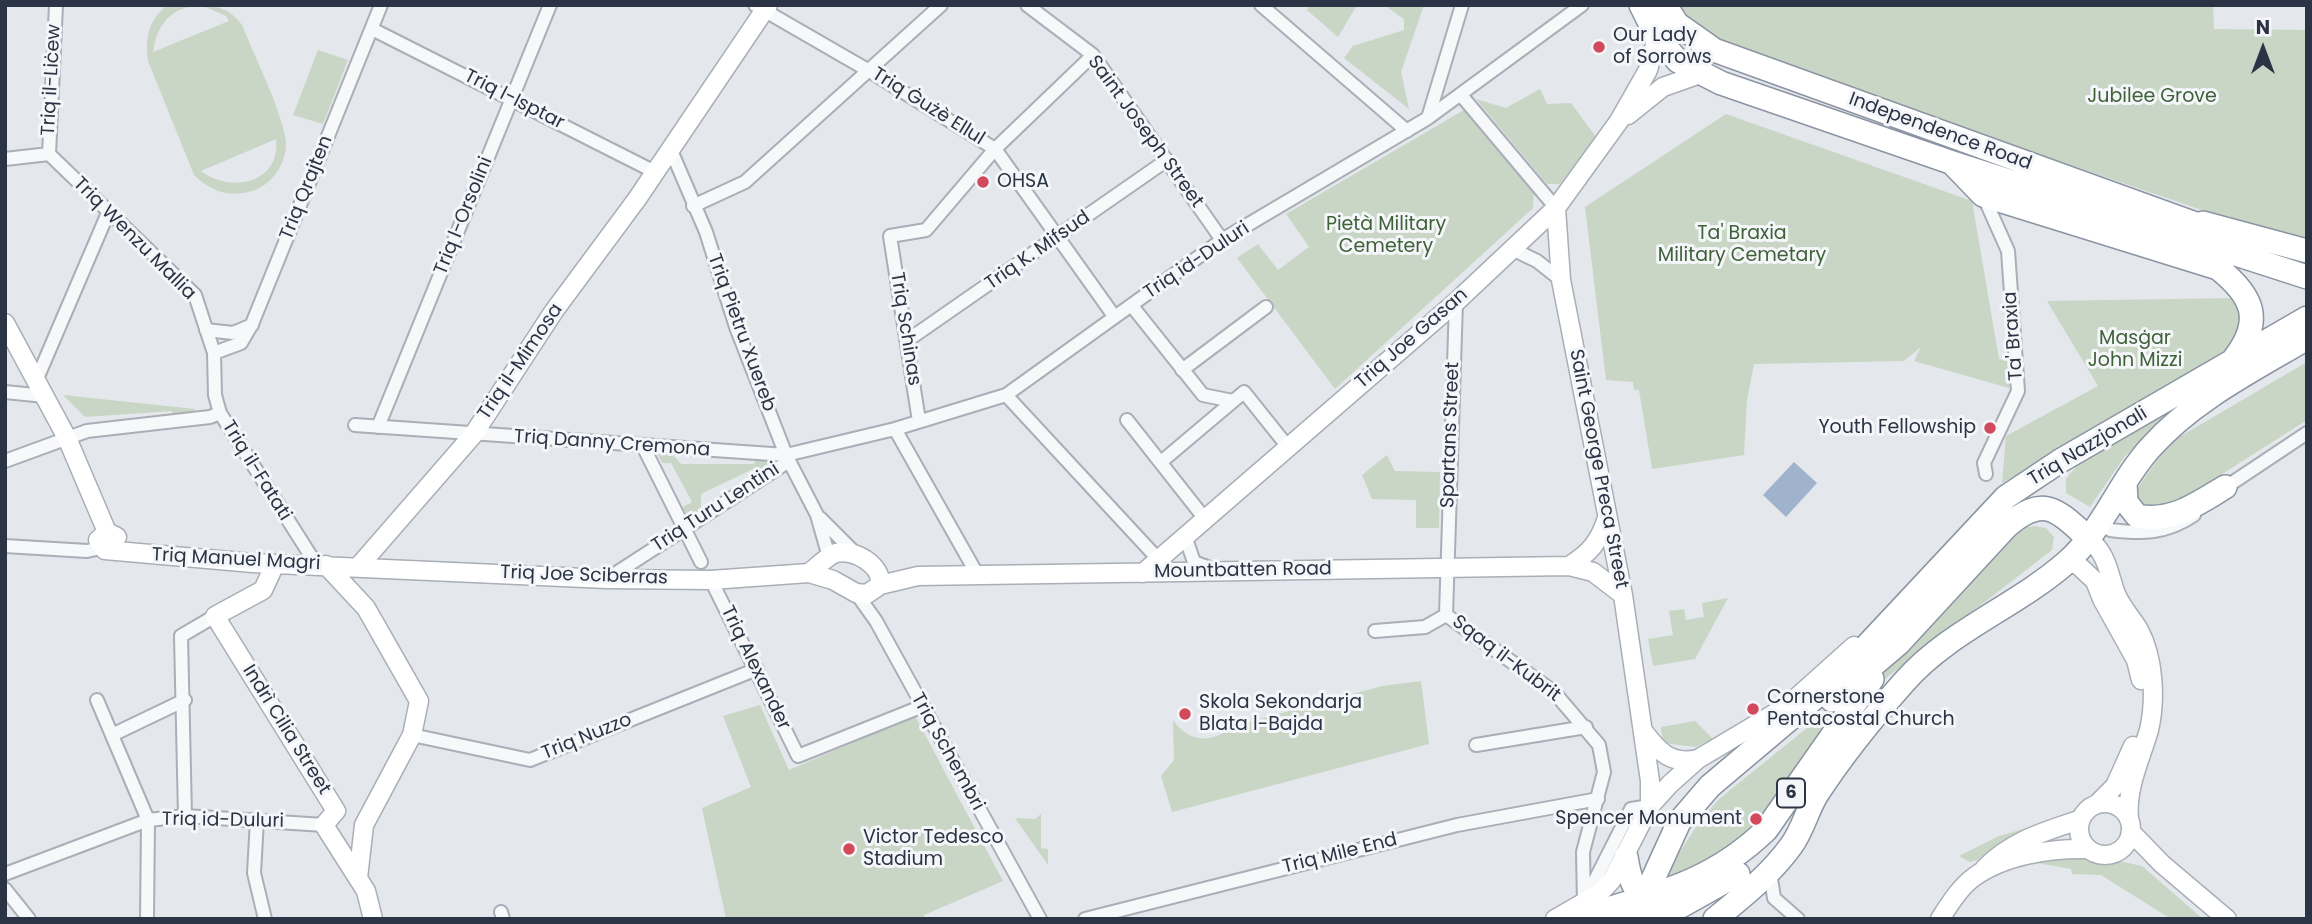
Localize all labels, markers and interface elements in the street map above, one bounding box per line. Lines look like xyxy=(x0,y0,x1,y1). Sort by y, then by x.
north arrow xyxy=(2228,14,2298,84)
text: N xyxy=(2256,14,2270,41)
street label: Triq il-Liċew xyxy=(38,24,66,136)
place label: Our Lady of Sorrows xyxy=(1613,25,1712,69)
marker: Our Lady of Sorrows xyxy=(1591,39,1607,55)
street label: Saint Joseph Street xyxy=(1082,51,1208,213)
street label: Triq Ġużè Ellul xyxy=(868,63,988,151)
street label: Triq l-Isptar xyxy=(460,65,568,135)
park label: Jubilee Grove xyxy=(2087,86,2217,108)
street label: Independence Road xyxy=(1846,88,2034,176)
street label: Triq Qrajten xyxy=(276,133,338,243)
street label: Triq l-Orsolini xyxy=(430,154,498,278)
place label: OHSA xyxy=(997,171,1049,193)
street label: Triq Wenzu Mallia xyxy=(68,173,200,305)
marker: OHSA xyxy=(975,174,991,190)
street label: Triq K. Mifsud xyxy=(981,206,1095,296)
park label: Pietà Military Cemetery xyxy=(1326,214,1446,258)
street label: Triq id-Duluri xyxy=(1140,217,1254,305)
park label: Ta' Braxia Military Cemetary xyxy=(1658,223,1826,267)
street label: Triq Pietru Xuereb xyxy=(702,251,780,415)
street label: Triq Schinas xyxy=(885,271,925,387)
street label: Triq Joe Gasan xyxy=(1351,284,1473,394)
street label: Ta' Braxia xyxy=(2000,291,2028,381)
street label: Triq il-Mimosa xyxy=(474,300,568,424)
park label: Masġar John Mizzi xyxy=(2088,328,2182,372)
street label: Saint George Preca Street xyxy=(1564,347,1632,591)
street label: Spartans Street xyxy=(1437,361,1465,509)
street label: Triq Nazzjonali xyxy=(2024,403,2152,491)
street label: Triq il-Fatati xyxy=(216,417,296,525)
place label: Youth Fellowship xyxy=(1818,417,1976,439)
marker: Youth Fellowship xyxy=(1982,420,1998,436)
street label: Triq Danny Cremona xyxy=(513,426,711,462)
street label: Triq Turu Lentini xyxy=(648,458,784,558)
street label: Triq Manuel Magri xyxy=(151,544,321,576)
street label: Mountbatten Road xyxy=(1154,558,1332,584)
street label: Triq Joe Sciberras xyxy=(500,562,668,590)
street label: Triq Alexander xyxy=(715,602,795,734)
street label: Sqaq il-Kubrit xyxy=(1447,611,1565,707)
street label: Indrì Cilia Street xyxy=(237,661,335,799)
place label: Cornerstone Pentacostal Church xyxy=(1767,687,1955,731)
street label: Triq Schembri xyxy=(905,689,989,815)
place label: Skola Sekondarja Blata l-Bajda xyxy=(1199,692,1362,736)
marker: Cornerstone Pentacostal Church xyxy=(1745,701,1761,717)
marker: Skola Sekondarja Blata l-Bajda xyxy=(1177,706,1193,722)
street label: Triq Nuzzo xyxy=(539,709,635,765)
road number: 6 xyxy=(1777,778,1805,808)
place label: Spencer Monument xyxy=(1555,808,1742,830)
street label: Triq id-Duluri xyxy=(162,809,284,833)
marker: Spencer Monument xyxy=(1748,811,1764,827)
place label: Victor Tedesco Stadium xyxy=(863,827,1004,871)
street label: Triq Mile End xyxy=(1280,829,1400,879)
marker: Victor Tedesco Stadium xyxy=(841,841,857,857)

